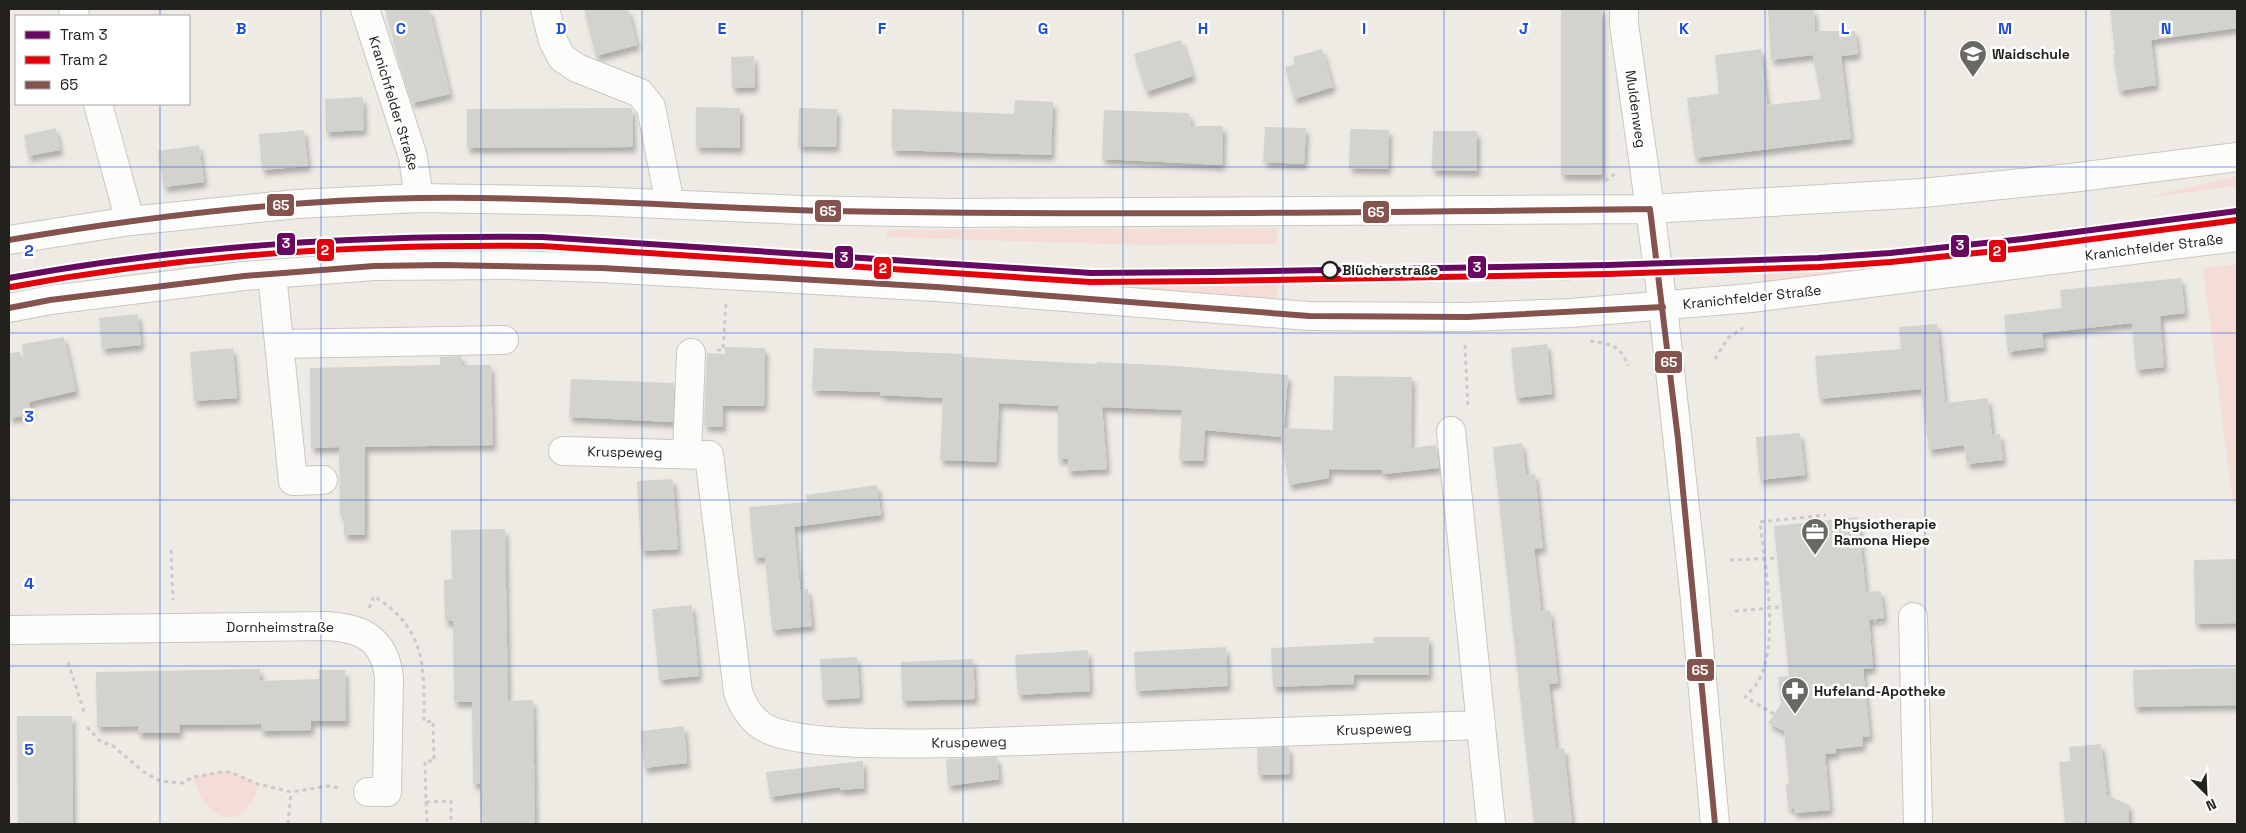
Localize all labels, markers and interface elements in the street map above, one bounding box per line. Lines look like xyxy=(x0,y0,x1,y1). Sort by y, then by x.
legend xyxy=(15,15,190,105)
text: B xyxy=(236,18,246,39)
text: C xyxy=(396,18,406,39)
text: D xyxy=(556,18,566,39)
text: E xyxy=(718,18,727,39)
text: F xyxy=(878,18,887,39)
text: G xyxy=(1038,18,1048,39)
text: H xyxy=(1198,18,1208,39)
text: I xyxy=(1362,18,1366,39)
text: J xyxy=(1519,18,1529,39)
text: K xyxy=(1679,18,1689,39)
text: L xyxy=(1841,18,1850,39)
text: M xyxy=(1998,18,2012,39)
text: N xyxy=(2161,18,2171,39)
text: Tram 3 xyxy=(60,25,108,44)
street label: Kranichfelder Straße xyxy=(365,34,423,172)
school or university icon: Waidschule xyxy=(1958,39,1988,78)
place label: Waidschule xyxy=(1992,45,2070,63)
text: Tram 2 xyxy=(60,50,108,69)
street label: Muldenweg xyxy=(1622,69,1650,149)
text: 65 xyxy=(60,75,78,94)
line badge: 65 xyxy=(266,193,295,217)
text: 65 xyxy=(272,196,290,214)
line badge: 65 xyxy=(814,199,842,223)
line badge: 65 xyxy=(1362,200,1390,224)
text: 65 xyxy=(819,202,837,220)
text: 65 xyxy=(1367,203,1385,221)
street label: Kranichfelder Straße xyxy=(2084,230,2224,264)
line badge: 3 xyxy=(276,232,296,256)
text: 3 xyxy=(282,234,290,252)
line badge: 3 xyxy=(1950,234,1970,258)
text: 3 xyxy=(1956,236,1964,254)
line badge: 2 xyxy=(316,238,335,262)
line badge: 2 xyxy=(1988,239,2007,263)
text: 2 xyxy=(24,240,34,261)
text: 2 xyxy=(321,241,329,259)
text: 2 xyxy=(1993,242,2001,260)
line badge: 3 xyxy=(834,245,854,269)
text: 3 xyxy=(840,248,848,266)
line badge: 3 xyxy=(1467,255,1487,279)
line badge: 2 xyxy=(873,256,892,280)
text: 3 xyxy=(1473,258,1481,276)
text: 2 xyxy=(879,259,887,277)
marker: Blücherstraße xyxy=(1321,261,1339,279)
place label: Blücherstraße xyxy=(1342,261,1438,279)
street label: Kranichfelder Straße xyxy=(1682,281,1822,313)
line badge: 65 xyxy=(1654,350,1683,374)
text: 65 xyxy=(1660,353,1678,371)
text: 3 xyxy=(24,406,34,427)
street label: Kruspeweg xyxy=(587,442,663,462)
place label: Physiotherapie Ramona Hiepe xyxy=(1834,515,1936,549)
office icon: Physiotherapie Ramona Hiepe xyxy=(1800,517,1830,556)
text: 4 xyxy=(24,573,34,594)
street label: Dornheimstraße xyxy=(226,618,334,636)
line badge: 65 xyxy=(1686,658,1715,682)
text: 65 xyxy=(1691,661,1709,679)
pharmacy icon: Hufeland-Apotheke xyxy=(1780,676,1810,715)
place label: Hufeland-Apotheke xyxy=(1814,682,1946,700)
street label: Kruspeweg xyxy=(1336,719,1412,739)
street label: Kruspeweg xyxy=(931,732,1007,752)
text: 5 xyxy=(24,739,34,760)
north arrow xyxy=(2181,768,2231,818)
text: N xyxy=(2203,795,2219,815)

